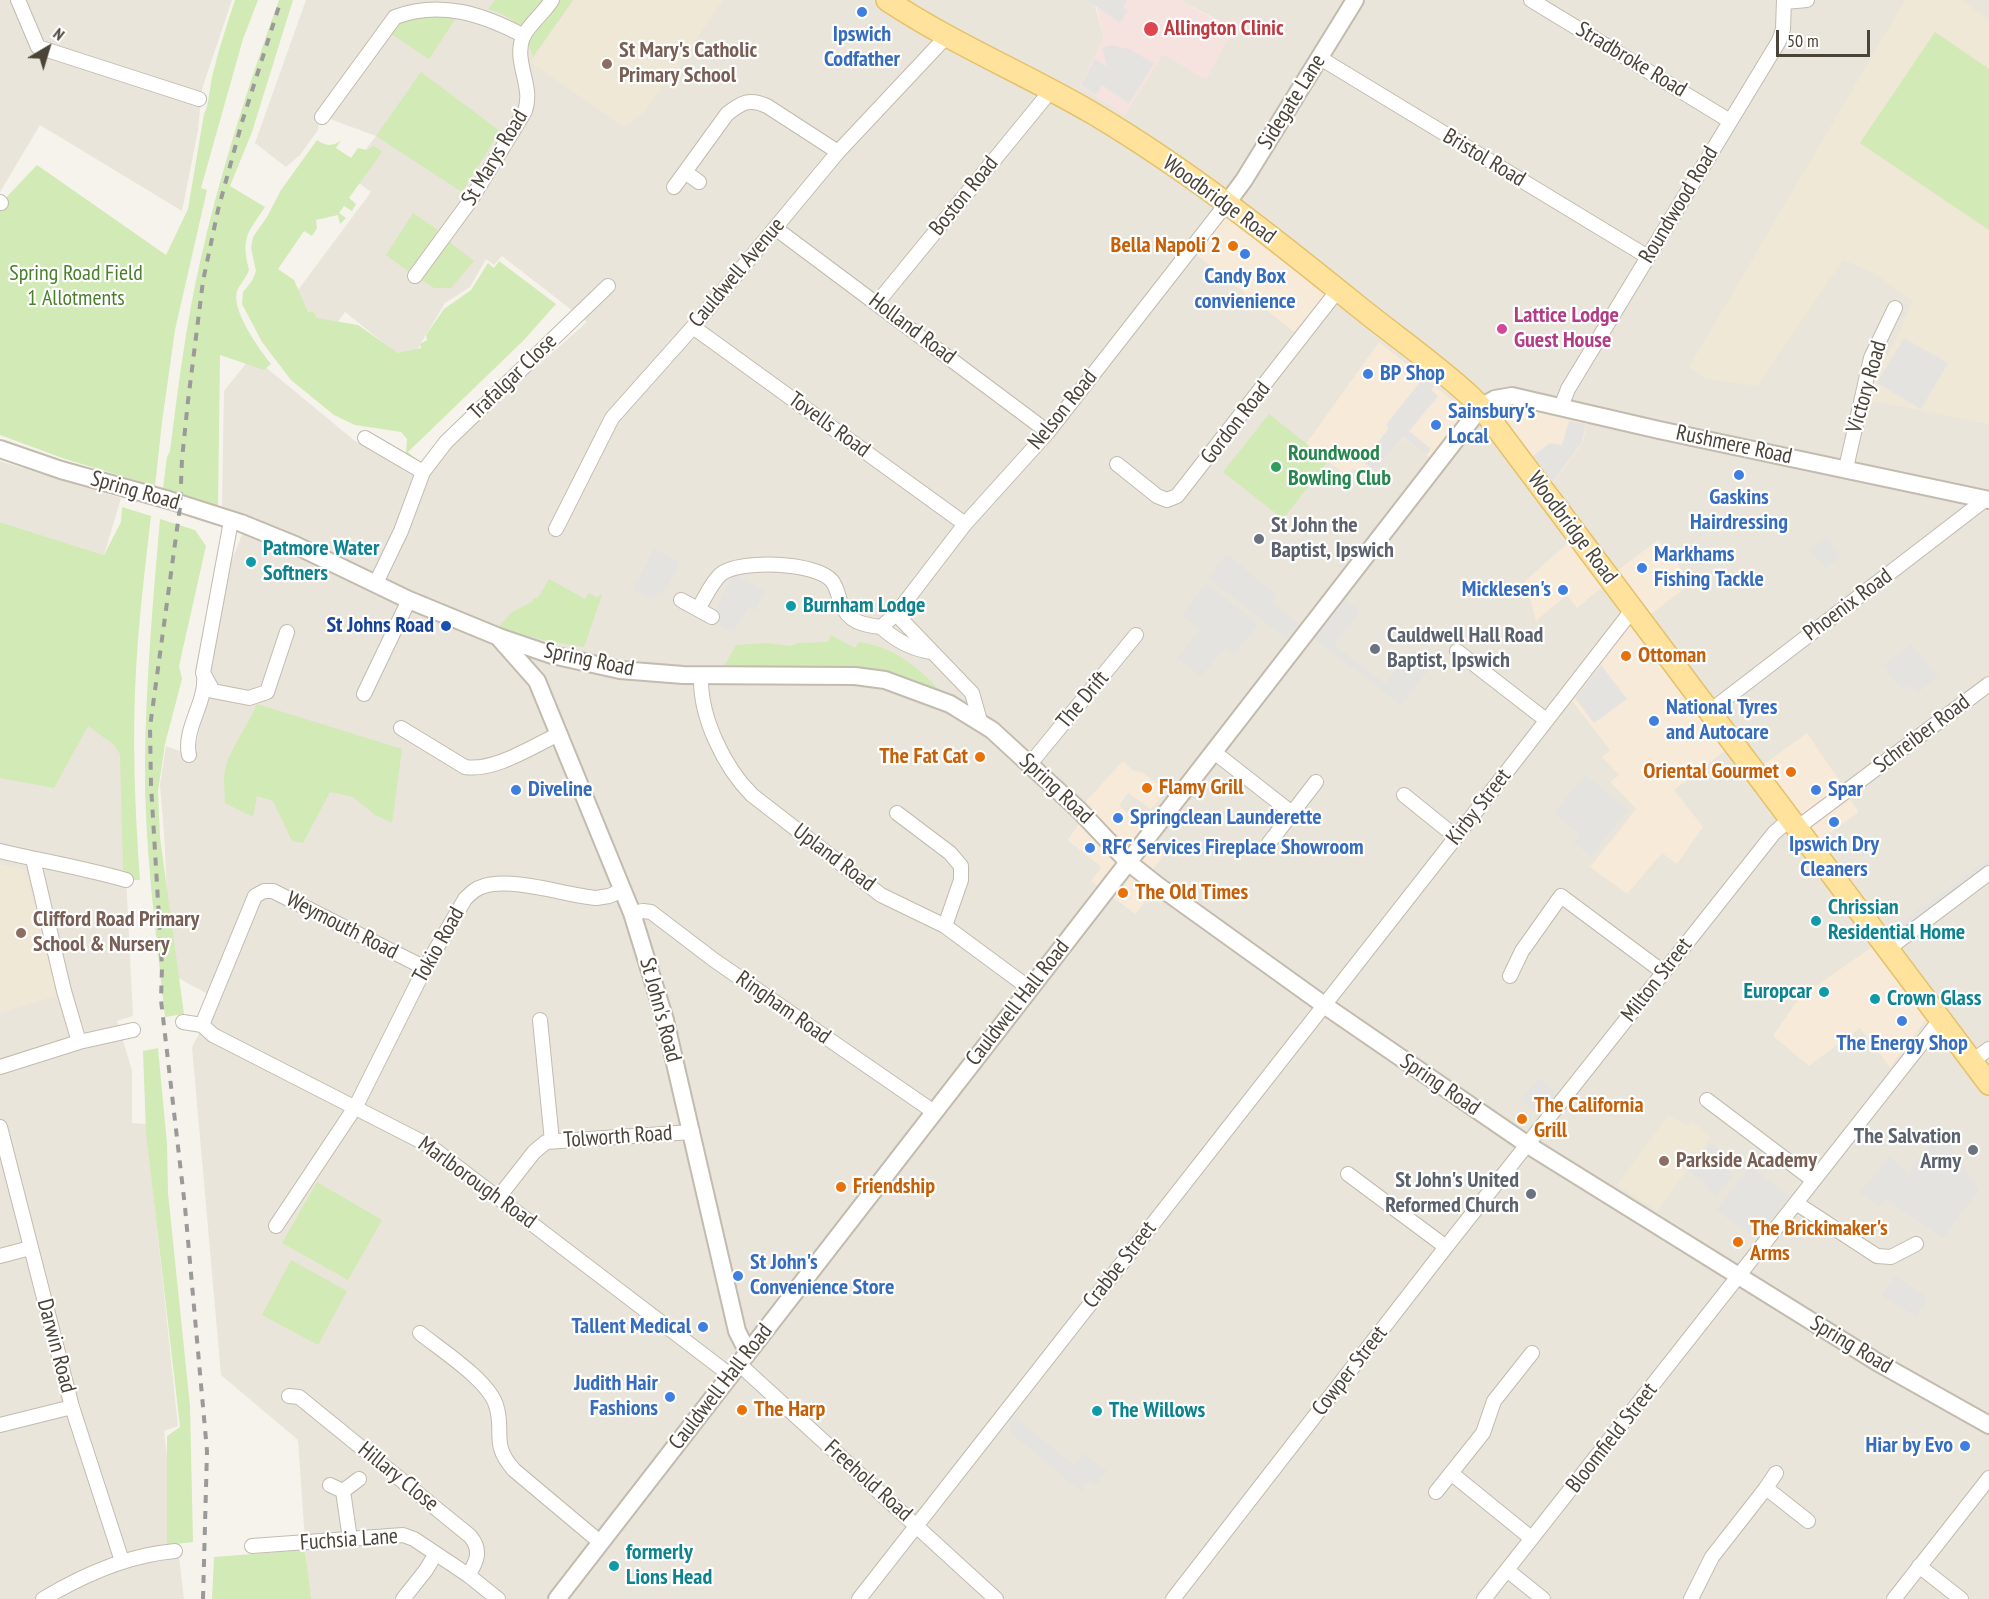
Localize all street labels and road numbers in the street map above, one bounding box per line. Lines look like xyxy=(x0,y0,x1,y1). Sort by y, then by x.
street label: Stradbroke Road xyxy=(1571,17,1691,103)
street label: Sidegate Lane xyxy=(1252,50,1332,154)
street label: St Marys Road xyxy=(456,105,534,211)
street label: Bristol Road xyxy=(1438,123,1530,193)
street label: Roundwood Road xyxy=(1634,142,1724,268)
street label: Woodbridge Road xyxy=(1157,150,1281,250)
street label: Boston Road xyxy=(924,151,1004,241)
street label: Cauldwell Avenue xyxy=(683,213,791,333)
street label: Holland Road xyxy=(863,288,961,370)
street label: Trafalgar Close xyxy=(463,328,563,426)
street label: Victory Road xyxy=(1841,338,1893,436)
street label: Nelson Road xyxy=(1023,365,1103,455)
street label: Gordon Road xyxy=(1196,377,1276,469)
street label: Tovells Road xyxy=(783,387,875,463)
street label: Rushmere Road xyxy=(1674,420,1794,470)
street label: Spring Road xyxy=(88,466,182,516)
street label: Woodbridge Road xyxy=(1521,467,1623,589)
street label: Phoenix Road xyxy=(1799,563,1897,647)
street label: Spring Road xyxy=(542,638,636,682)
street label: The Drift xyxy=(1051,666,1115,734)
street label: Schreiber Road xyxy=(1869,689,1975,779)
street label: Spring Road xyxy=(1014,748,1098,830)
street label: Kirby Street xyxy=(1441,764,1517,850)
street label: Upland Road xyxy=(788,818,880,898)
street label: Weymouth Road xyxy=(282,886,402,966)
street label: Tokio Road xyxy=(408,903,470,987)
street label: Milton Street xyxy=(1616,933,1698,1027)
street label: Cauldwell Hall Road xyxy=(961,935,1075,1071)
street label: St John's Road xyxy=(633,955,687,1065)
street label: Ringham Road xyxy=(731,966,835,1050)
street label: Spring Road xyxy=(1395,1049,1485,1121)
street label: Tolworth Road xyxy=(563,1120,673,1154)
street label: Marlborough Road xyxy=(413,1131,541,1235)
street label: Crabbe Street xyxy=(1078,1216,1162,1314)
street label: Darwin Road xyxy=(31,1296,81,1396)
street label: Spring Road xyxy=(1805,1310,1897,1380)
street label: Cauldwell Hall Road xyxy=(664,1319,778,1455)
street label: Cowper Street xyxy=(1307,1321,1393,1421)
street label: Bloomfield Street xyxy=(1561,1378,1663,1498)
street label: Freehold Road xyxy=(819,1435,917,1527)
street label: Hillary Close xyxy=(352,1437,444,1517)
street label: Fuchsia Lane xyxy=(299,1523,399,1557)

